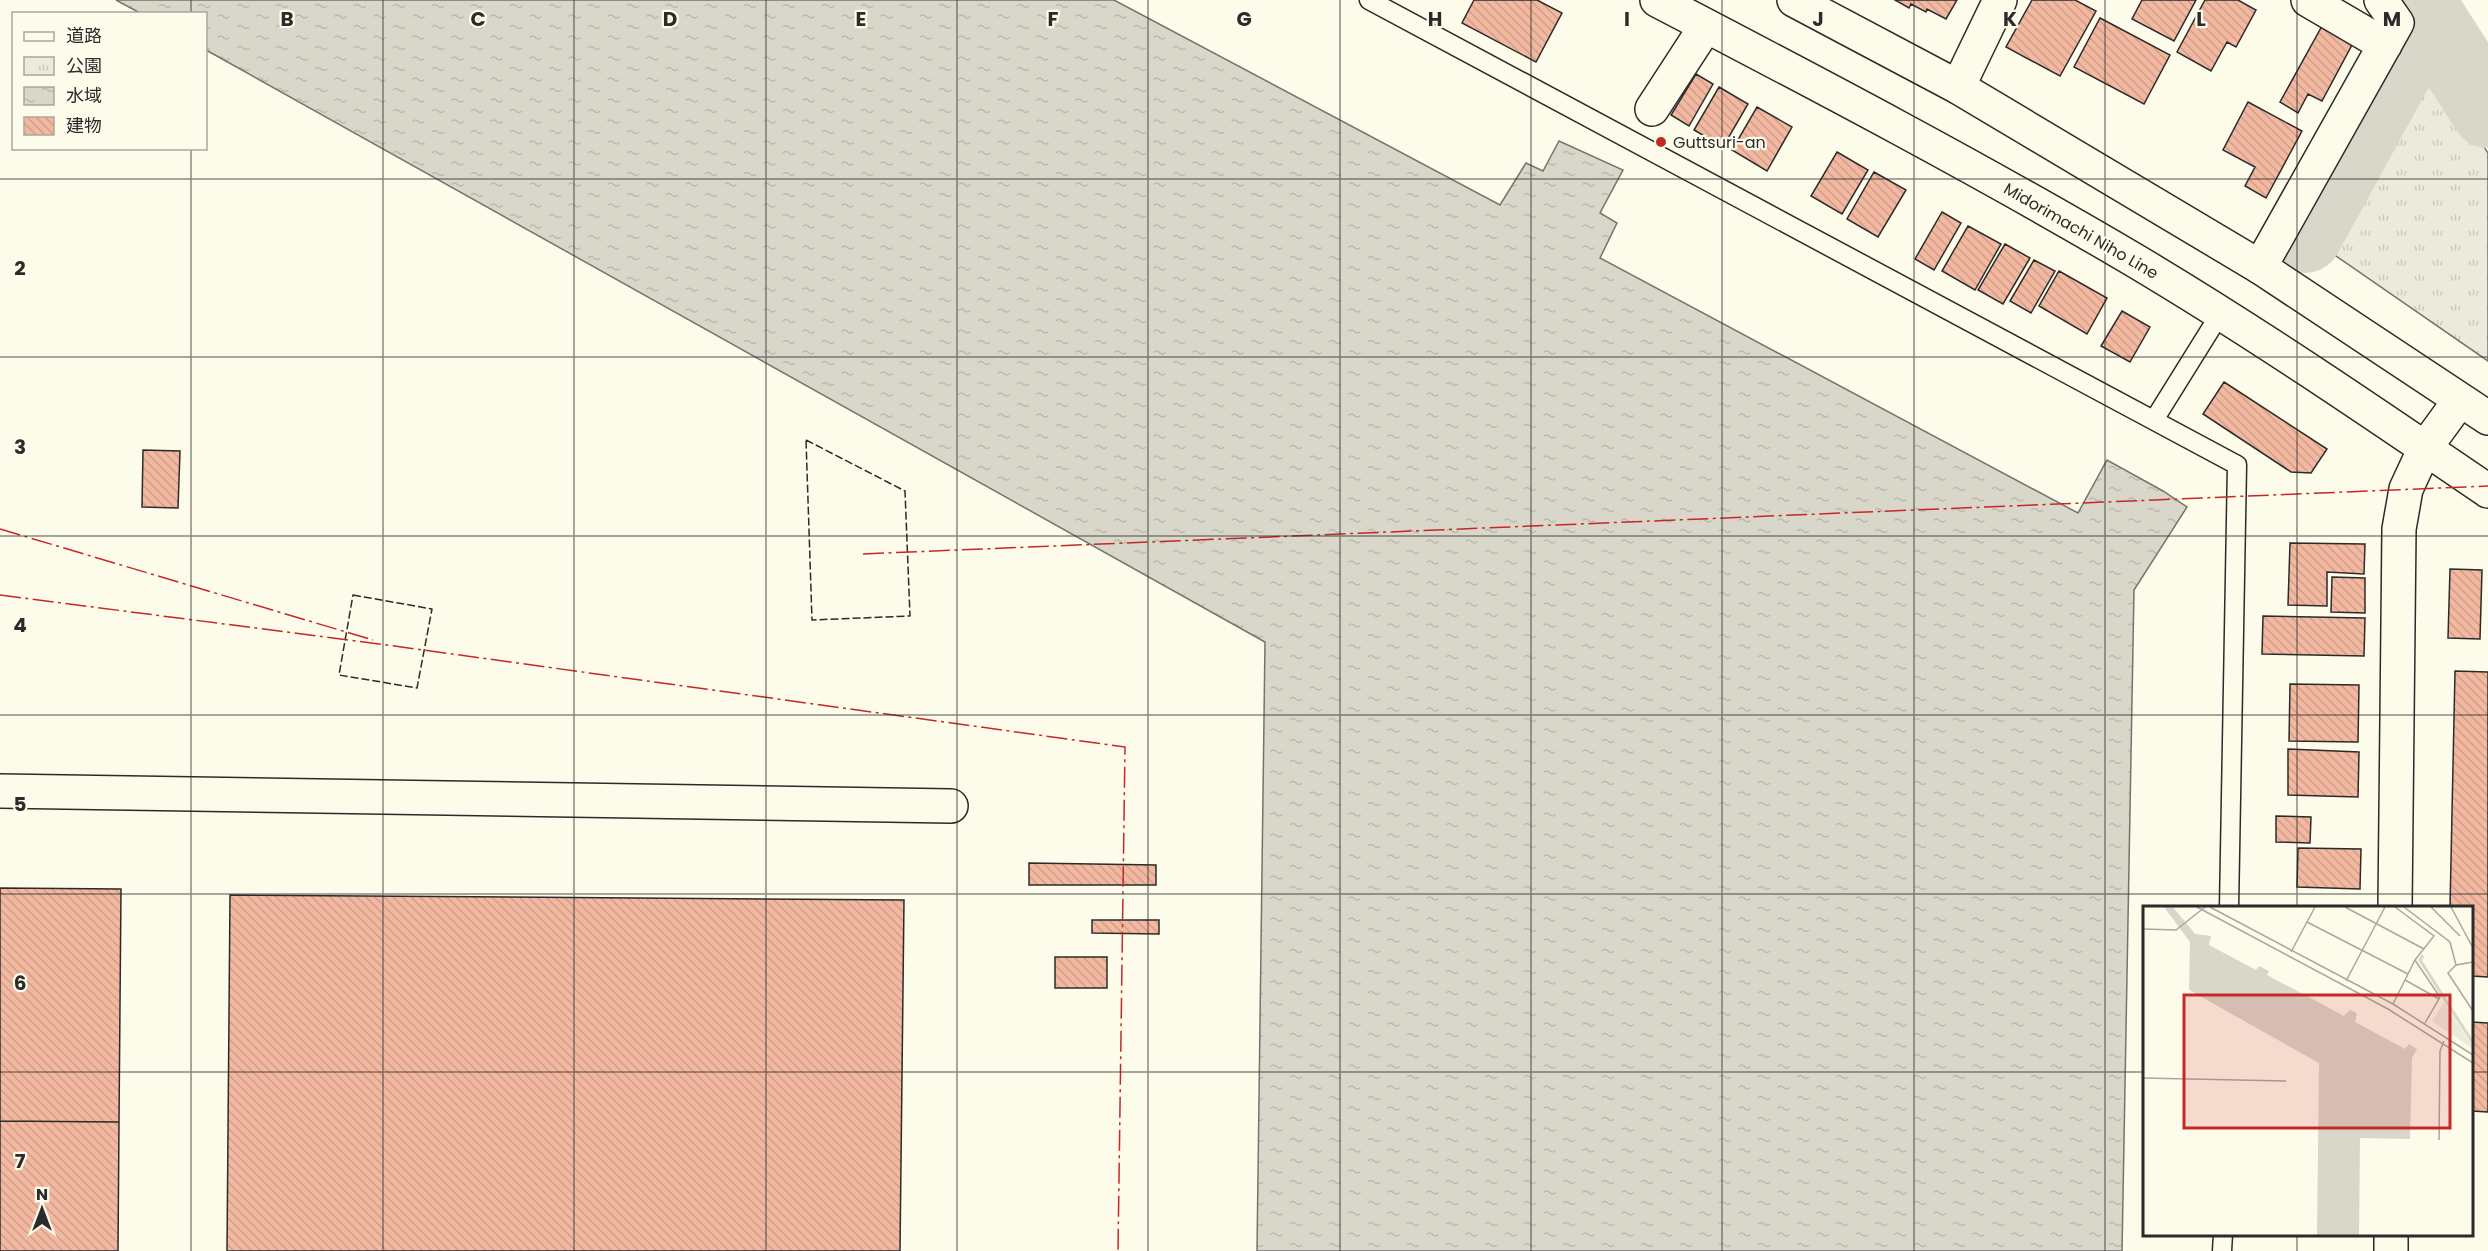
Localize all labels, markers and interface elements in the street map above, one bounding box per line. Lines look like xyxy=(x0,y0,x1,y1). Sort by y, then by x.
text: B xyxy=(280,5,294,33)
text: C xyxy=(470,5,486,33)
text: D xyxy=(663,5,677,33)
text: E xyxy=(856,5,866,33)
text: F xyxy=(1048,5,1059,33)
text: G xyxy=(1236,5,1252,33)
text: H xyxy=(1428,5,1442,33)
text: I xyxy=(1624,5,1630,33)
text: J xyxy=(1812,5,1824,33)
text: K xyxy=(2003,5,2017,33)
text: L xyxy=(2196,5,2206,33)
text: M xyxy=(2383,5,2401,33)
legend xyxy=(12,12,207,150)
text: 道路 xyxy=(66,23,102,48)
text: 公園 xyxy=(66,53,102,78)
text: 水域 xyxy=(66,83,102,108)
text: 建物 xyxy=(66,113,102,138)
place label: Guttsuri-an xyxy=(1673,131,1766,154)
marker: Guttsuri-an xyxy=(1654,135,1668,149)
street label: Midorimachi Niho Line xyxy=(1999,177,2163,285)
text: 2 xyxy=(14,254,26,282)
text: 3 xyxy=(14,433,26,461)
text: 4 xyxy=(13,611,27,639)
text: 5 xyxy=(14,790,27,818)
inset map xyxy=(2143,906,2473,1236)
text: 6 xyxy=(14,969,26,997)
text: 7 xyxy=(15,1147,26,1175)
north arrow xyxy=(12,1179,72,1239)
text: N xyxy=(36,1183,48,1206)

